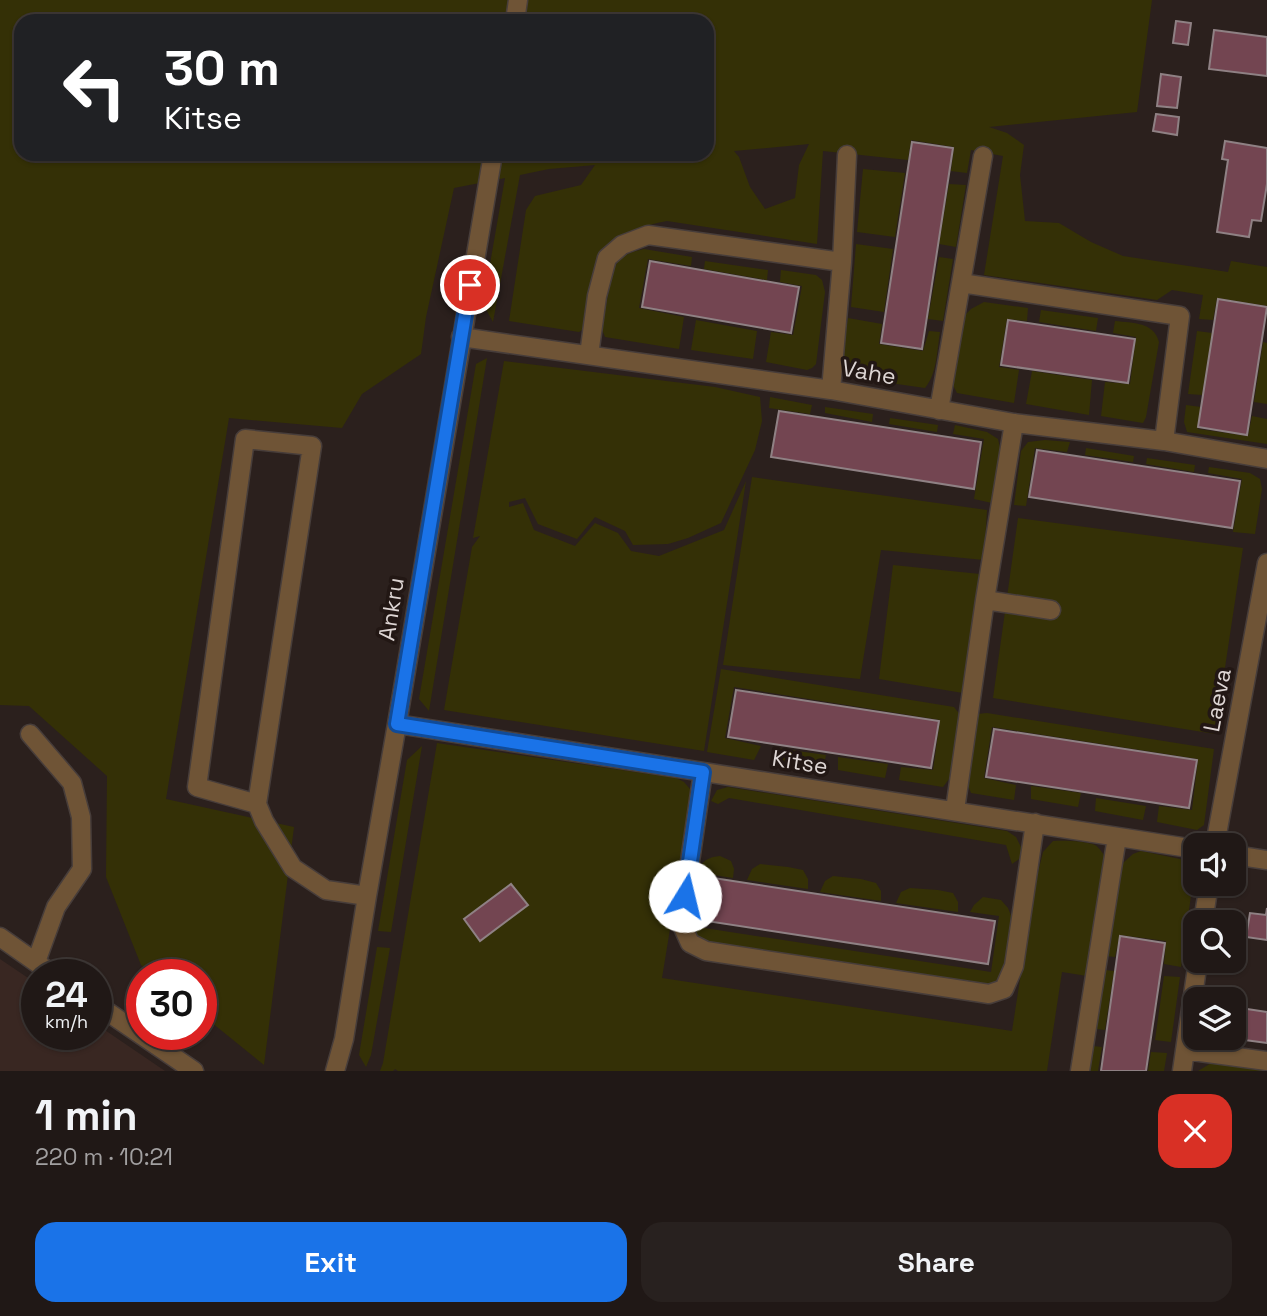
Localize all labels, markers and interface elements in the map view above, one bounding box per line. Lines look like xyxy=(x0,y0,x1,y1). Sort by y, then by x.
text: 30 m xyxy=(164,37,280,99)
icon: left xyxy=(49,42,140,133)
text: Kitse xyxy=(164,98,242,138)
pin xyxy=(440,255,500,315)
icon: arrive xyxy=(451,266,489,304)
street label: Vahe xyxy=(840,353,898,391)
street label: Ankru xyxy=(371,575,411,643)
street label: Laeva xyxy=(1196,666,1238,734)
street label: Kitse xyxy=(770,743,830,781)
map controls xyxy=(1183,833,1246,1050)
button: sound xyxy=(1183,833,1246,896)
position arrow xyxy=(648,859,722,933)
button: search xyxy=(1183,910,1246,973)
speed limit sign: 30 xyxy=(126,959,217,1050)
text: 24 xyxy=(45,973,88,1017)
button: layers xyxy=(1183,987,1246,1050)
text: km/h xyxy=(45,1010,88,1033)
text: 1 min xyxy=(35,1089,138,1142)
button: close xyxy=(1158,1094,1232,1168)
text: 220 m · 10:21 xyxy=(35,1142,173,1172)
button: Exit xyxy=(35,1222,627,1302)
button: Share xyxy=(641,1222,1232,1302)

